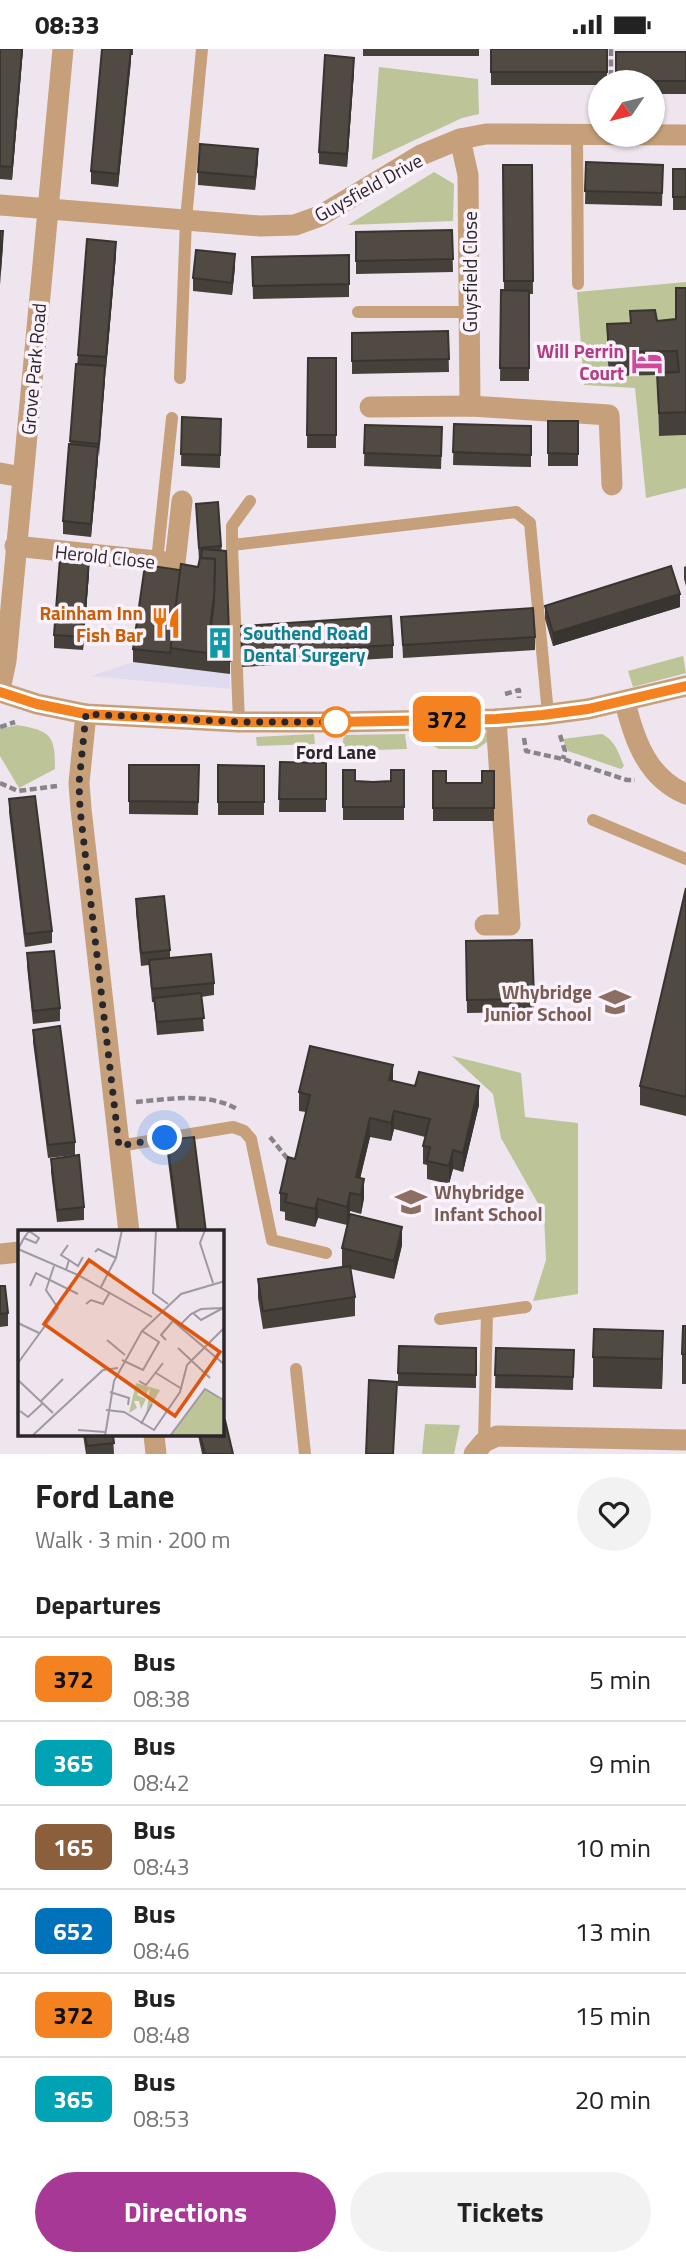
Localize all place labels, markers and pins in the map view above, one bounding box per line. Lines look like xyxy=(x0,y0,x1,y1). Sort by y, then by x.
place label: Will Perrin Court xyxy=(537,336,624,387)
hotel icon: Will Perrin Court xyxy=(630,344,664,378)
place label: Rainham Inn Fish Bar xyxy=(39,598,143,649)
restaurant icon: Rainham Inn Fish Bar xyxy=(149,606,183,640)
place label: Southend Road Dental Surgery xyxy=(243,618,368,669)
building icon: Southend Road Dental Surgery xyxy=(203,626,237,660)
marker: Ford Lane xyxy=(321,707,351,737)
place label: Ford Lane xyxy=(296,737,377,766)
place label: Whybridge Junior School xyxy=(484,977,592,1028)
school or university icon: Whybridge Junior School xyxy=(598,985,632,1019)
place label: Whybridge Infant School xyxy=(434,1177,543,1228)
school or university icon: Whybridge Infant School xyxy=(394,1185,428,1219)

